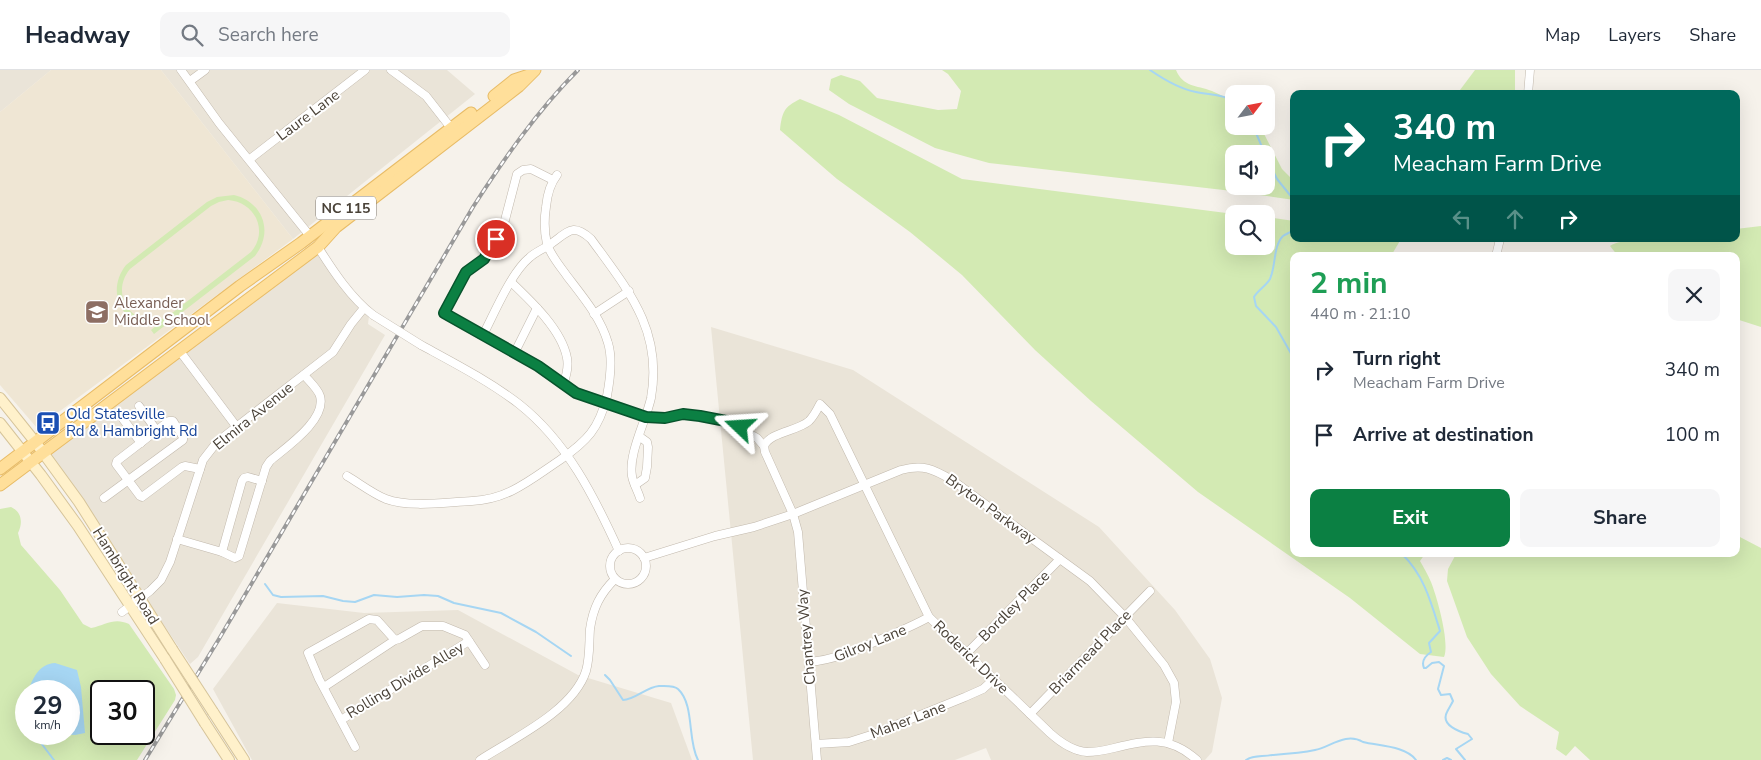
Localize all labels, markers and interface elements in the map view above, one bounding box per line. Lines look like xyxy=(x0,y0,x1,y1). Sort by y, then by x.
search box xyxy=(160,12,510,57)
text: Headway xyxy=(25,19,130,51)
icon: search xyxy=(178,21,206,49)
text: Search here xyxy=(218,22,319,48)
text: Map xyxy=(1545,23,1580,47)
text: Layers xyxy=(1608,23,1661,47)
text: Share xyxy=(1689,23,1736,47)
street label: Laure Lane xyxy=(272,85,344,145)
north arrow xyxy=(1225,85,1275,135)
map controls xyxy=(1225,85,1275,255)
text: 340 m xyxy=(1393,104,1496,151)
icon: right xyxy=(1310,110,1375,175)
button: sound xyxy=(1225,145,1275,195)
text: Meacham Farm Drive xyxy=(1393,149,1602,179)
road number: NC 115 xyxy=(316,196,376,220)
button: search xyxy=(1225,205,1275,255)
icon: left xyxy=(1448,205,1476,233)
icon: ahead xyxy=(1501,205,1529,233)
icon: right xyxy=(1554,205,1582,233)
pin xyxy=(475,218,517,260)
icon: arrive xyxy=(482,225,510,253)
text: 2 min xyxy=(1310,263,1388,304)
button: close xyxy=(1668,269,1720,321)
place label: Alexander Middle School xyxy=(114,293,210,330)
school or university icon: Alexander Middle School xyxy=(84,299,110,325)
text: 440 m · 21:10 xyxy=(1310,303,1411,325)
text: Turn right xyxy=(1353,346,1440,372)
icon: right xyxy=(1310,356,1338,384)
text: 340 m xyxy=(1665,357,1720,383)
text: Meacham Farm Drive xyxy=(1353,372,1505,394)
street label: Elmira Avenue xyxy=(209,377,297,454)
position arrow xyxy=(713,400,765,452)
place label: Old Statesville Rd & Hambright Rd xyxy=(66,404,198,441)
bus stop icon: Old Statesville Rd & Hambright Rd xyxy=(35,410,61,436)
icon: arrive xyxy=(1310,421,1338,449)
text: Arrive at destination xyxy=(1353,422,1534,448)
text: 100 m xyxy=(1665,422,1720,448)
street label: Bryton Parkway xyxy=(942,469,1041,549)
button: Exit xyxy=(1310,489,1510,547)
button: Share xyxy=(1520,489,1720,547)
street label: Hambright Road xyxy=(88,524,164,628)
street label: Bordley Place xyxy=(974,566,1054,646)
street label: Chantrey Way xyxy=(792,588,820,686)
street label: Briarmead Place xyxy=(1044,605,1136,699)
street label: Roderick Drive xyxy=(929,616,1013,698)
street label: Gilroy Lane xyxy=(831,619,909,667)
street label: Rolling Divide Alley xyxy=(343,637,468,723)
speed limit sign: 30 xyxy=(90,680,155,745)
text: 29 xyxy=(32,689,63,723)
street label: Maher Lane xyxy=(867,696,949,744)
text: km/h xyxy=(34,717,61,733)

